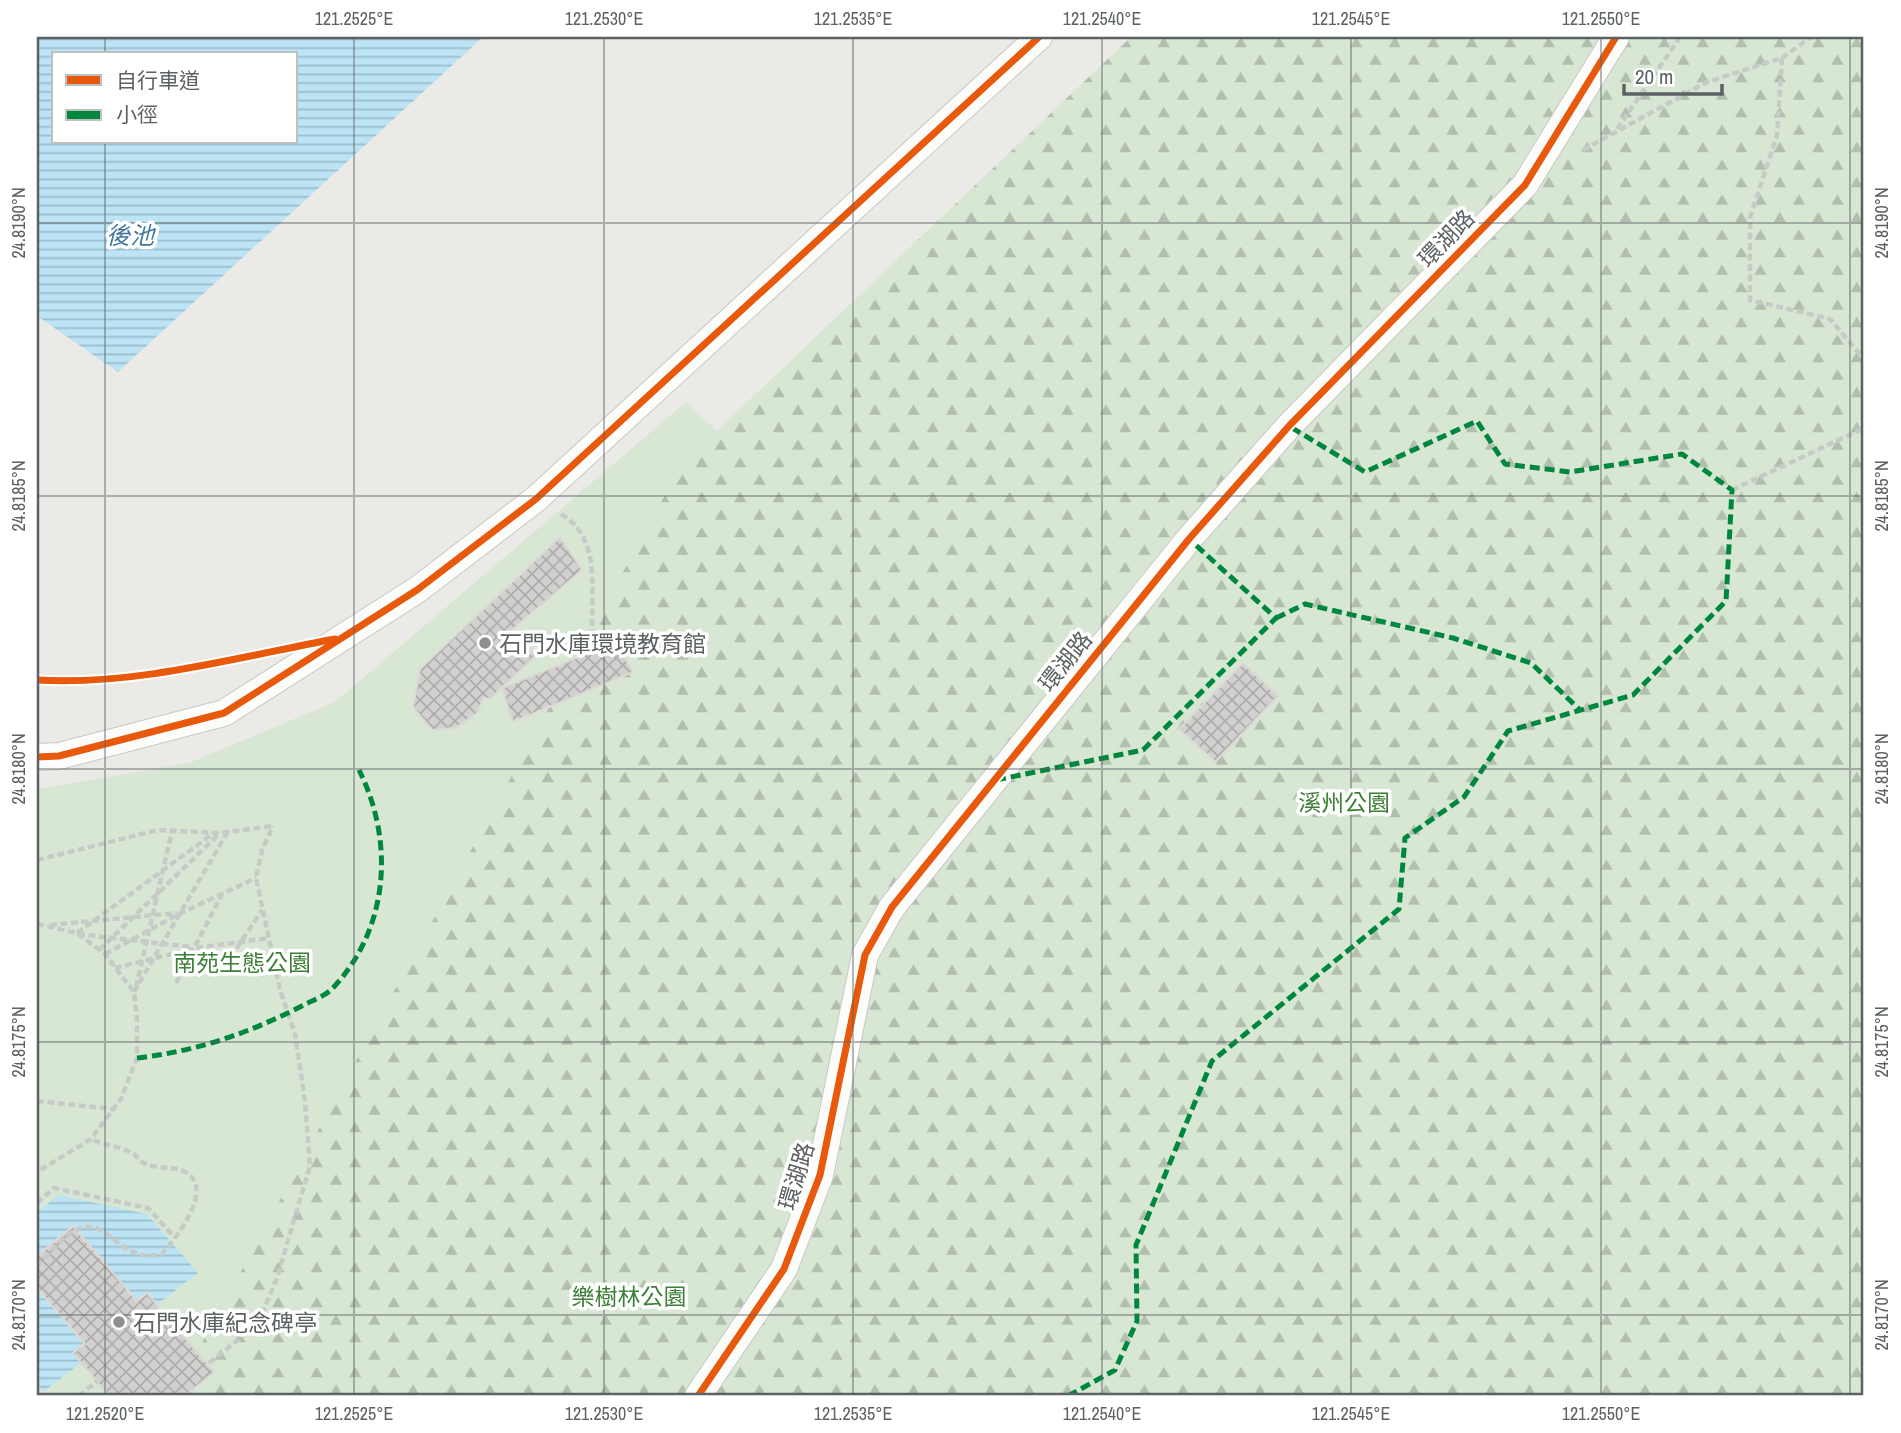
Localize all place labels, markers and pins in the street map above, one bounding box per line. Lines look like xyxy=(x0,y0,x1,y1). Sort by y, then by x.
place label: 石門水庫環境教育館 xyxy=(499,628,706,659)
marker: 石門水庫環境教育館 xyxy=(477,635,493,651)
place label: 石門水庫紀念碑亭 xyxy=(133,1307,317,1338)
marker: 石門水庫紀念碑亭 xyxy=(111,1314,127,1330)

